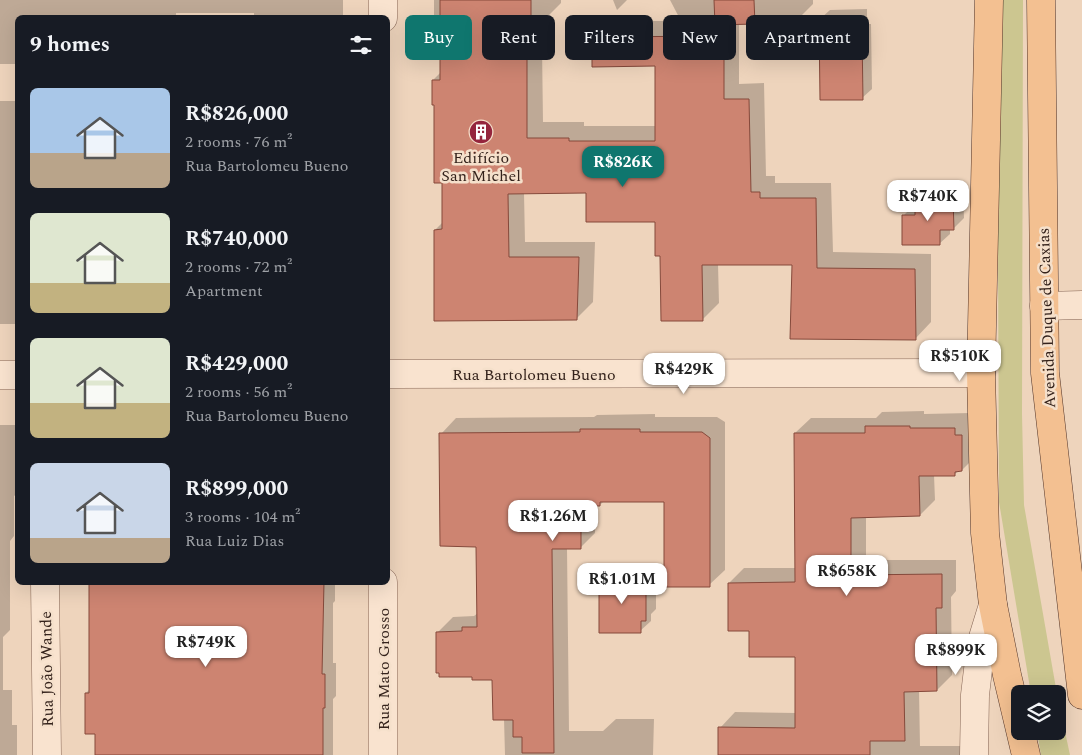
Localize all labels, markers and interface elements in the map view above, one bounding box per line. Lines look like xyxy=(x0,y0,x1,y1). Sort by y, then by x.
chip: Buy xyxy=(405,15,472,60)
chip: Rent xyxy=(482,15,555,60)
chip: Filters xyxy=(565,15,653,60)
chip: New xyxy=(663,15,736,60)
chip: Apartment xyxy=(746,15,869,60)
text: 9 homes xyxy=(30,29,110,61)
icon: filters xyxy=(347,31,375,59)
text: R$826,000 xyxy=(185,98,288,130)
icon: home xyxy=(70,108,130,168)
building icon: Edifício San Michel xyxy=(468,119,494,145)
text: 2 rooms · 76 m² xyxy=(185,130,292,154)
place label: Edifício San Michel xyxy=(441,146,521,188)
pin: R$826K xyxy=(582,146,664,188)
text: R$826K xyxy=(593,150,653,174)
text: Rua Bartolomeu Bueno xyxy=(185,154,348,178)
pin: R$740K xyxy=(887,180,969,222)
text: R$740K xyxy=(898,184,958,208)
text: R$740,000 xyxy=(185,223,288,255)
street label: Avenida Duque de Caxias xyxy=(1032,227,1062,409)
icon: home xyxy=(70,233,130,293)
text: 2 rooms · 72 m² xyxy=(185,255,292,279)
text: Apartment xyxy=(185,279,263,303)
pin: R$510K xyxy=(919,340,1001,382)
text: R$510K xyxy=(930,344,990,368)
text: R$429,000 xyxy=(185,348,288,380)
pin: R$429K xyxy=(643,352,725,395)
text: R$429K xyxy=(654,357,714,381)
icon: home xyxy=(70,358,130,418)
street label: Rua Bartolomeu Bueno xyxy=(452,363,616,387)
text: 2 rooms · 56 m² xyxy=(185,380,292,404)
text: Rua Bartolomeu Bueno xyxy=(185,404,348,428)
text: R$899,000 xyxy=(185,473,288,505)
icon: home xyxy=(70,483,130,543)
pin: R$1.26M xyxy=(507,500,599,542)
text: R$1.26M xyxy=(519,504,587,528)
text: 3 rooms · 104 m² xyxy=(185,505,300,529)
text: Rua Luiz Dias xyxy=(185,529,284,553)
pin: R$658K xyxy=(806,554,888,597)
text: R$658K xyxy=(817,559,877,583)
pin: R$1.01M xyxy=(576,562,668,605)
text: R$1.01M xyxy=(588,567,656,591)
street label: Rua Mato Grosso xyxy=(372,608,396,730)
street label: Rua João Wande xyxy=(34,611,60,727)
pin: R$749K xyxy=(165,626,247,668)
text: R$749K xyxy=(176,630,236,654)
pin: R$899K xyxy=(915,634,997,676)
text: R$899K xyxy=(926,638,986,662)
map controls xyxy=(1011,685,1066,740)
button: layers xyxy=(1011,685,1066,740)

